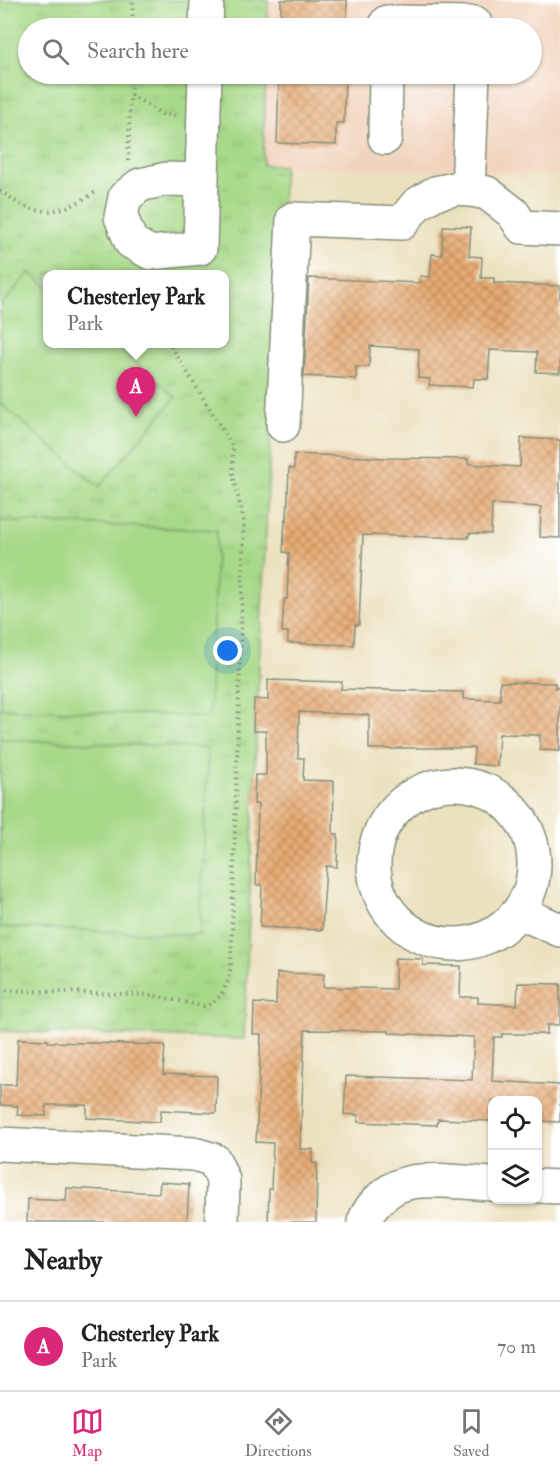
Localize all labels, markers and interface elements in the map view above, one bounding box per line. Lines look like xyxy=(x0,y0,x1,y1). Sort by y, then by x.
search box xyxy=(18,18,542,84)
icon: search xyxy=(39,35,72,68)
text: Search here xyxy=(87,37,189,65)
popup xyxy=(43,270,229,348)
text: Chesterley Park xyxy=(67,283,205,311)
text: Park xyxy=(67,311,103,336)
pin: A xyxy=(116,368,156,417)
your location xyxy=(213,636,242,665)
map controls xyxy=(488,1096,542,1204)
button: locate xyxy=(488,1096,542,1150)
button: layers xyxy=(488,1150,542,1204)
text: Nearby xyxy=(24,1245,102,1277)
text: Chesterley Park xyxy=(81,1320,219,1348)
text: A xyxy=(37,1334,50,1359)
text: 70 m xyxy=(497,1334,536,1359)
text: Park xyxy=(81,1348,117,1373)
tab: Map xyxy=(71,1405,104,1461)
tab: Directions xyxy=(245,1405,312,1461)
tab: Saved xyxy=(453,1405,489,1461)

